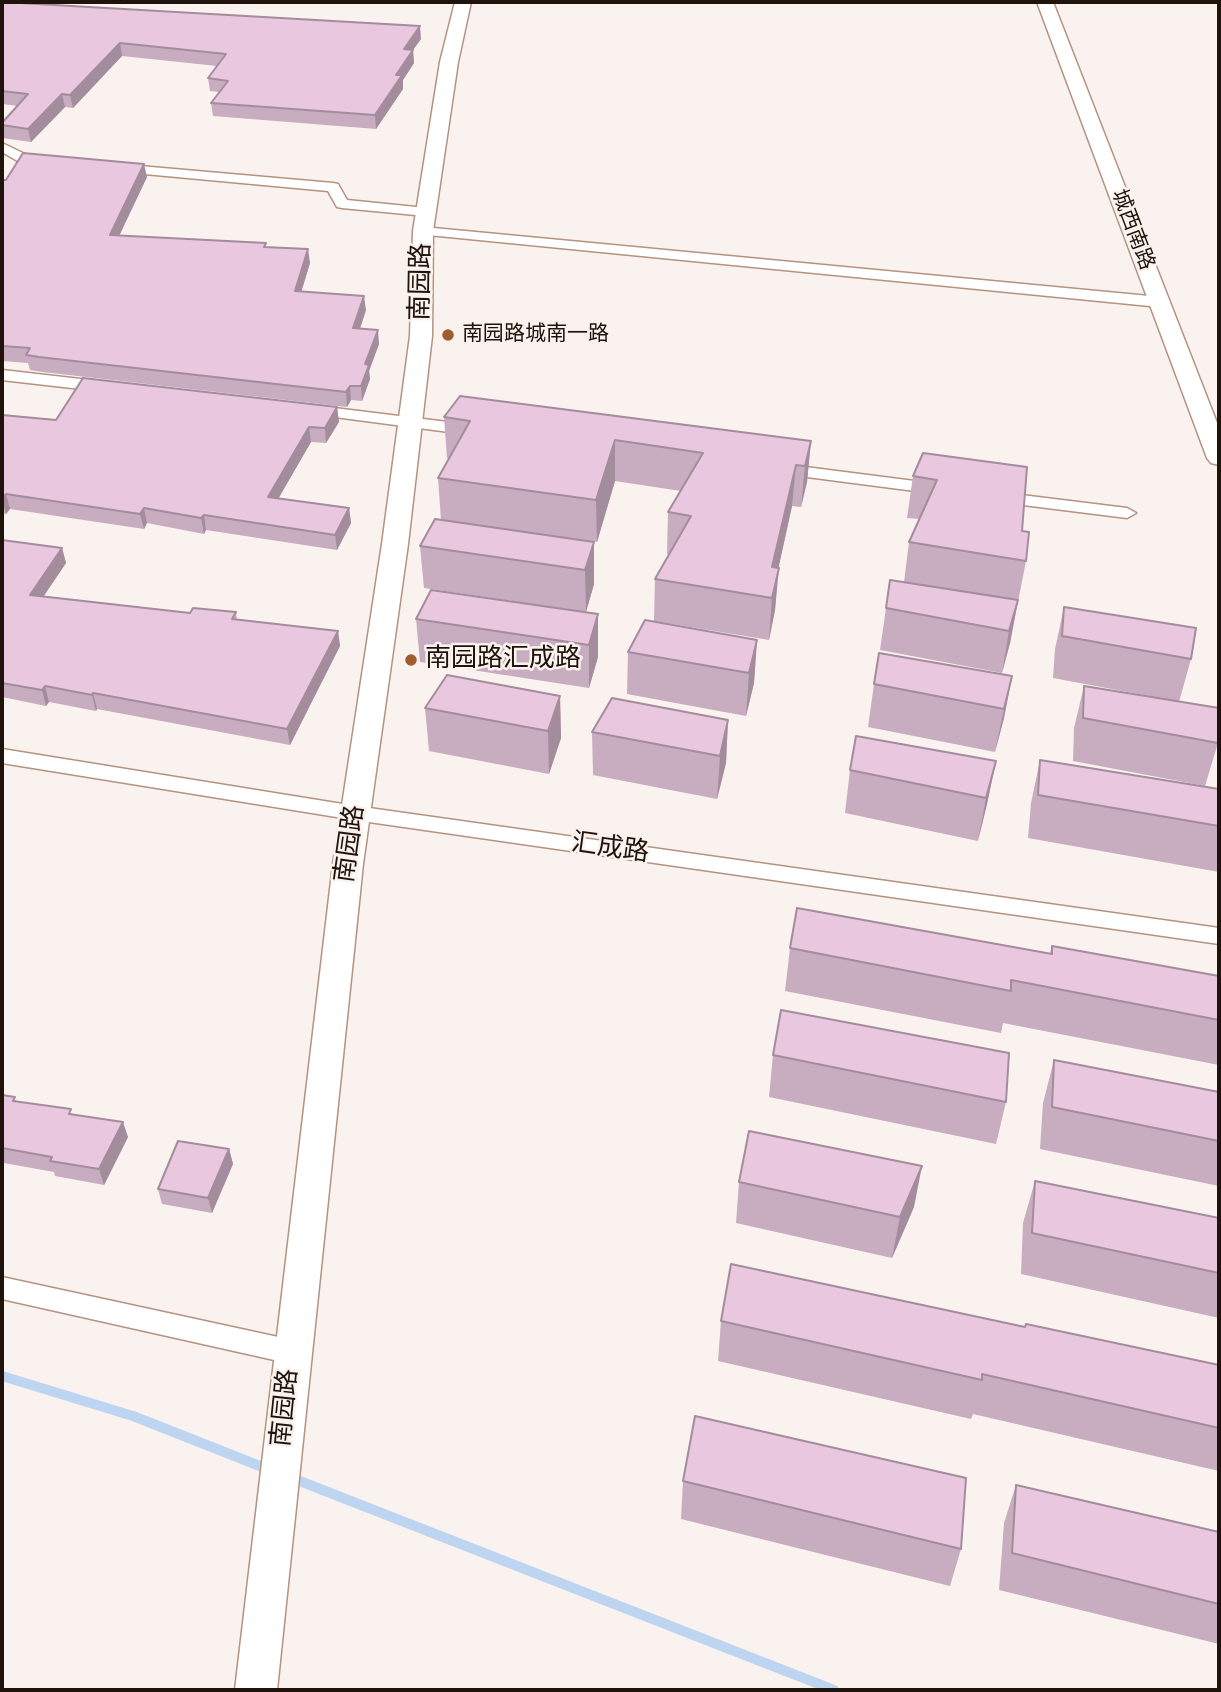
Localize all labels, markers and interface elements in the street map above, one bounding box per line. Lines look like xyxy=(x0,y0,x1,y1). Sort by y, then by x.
street label: 城西南路 xyxy=(1105,186,1159,274)
street label: 南园路 xyxy=(406,243,438,321)
place label: 南园路城南一路 xyxy=(462,322,609,348)
marker: 南园路城南一路 xyxy=(440,327,456,343)
place label: 南园路汇成路 xyxy=(425,644,581,676)
marker: 南园路汇成路 xyxy=(403,652,419,668)
street label: 南园路 xyxy=(330,803,372,885)
street label: 汇成路 xyxy=(569,828,651,870)
street label: 南园路 xyxy=(266,1368,306,1448)

